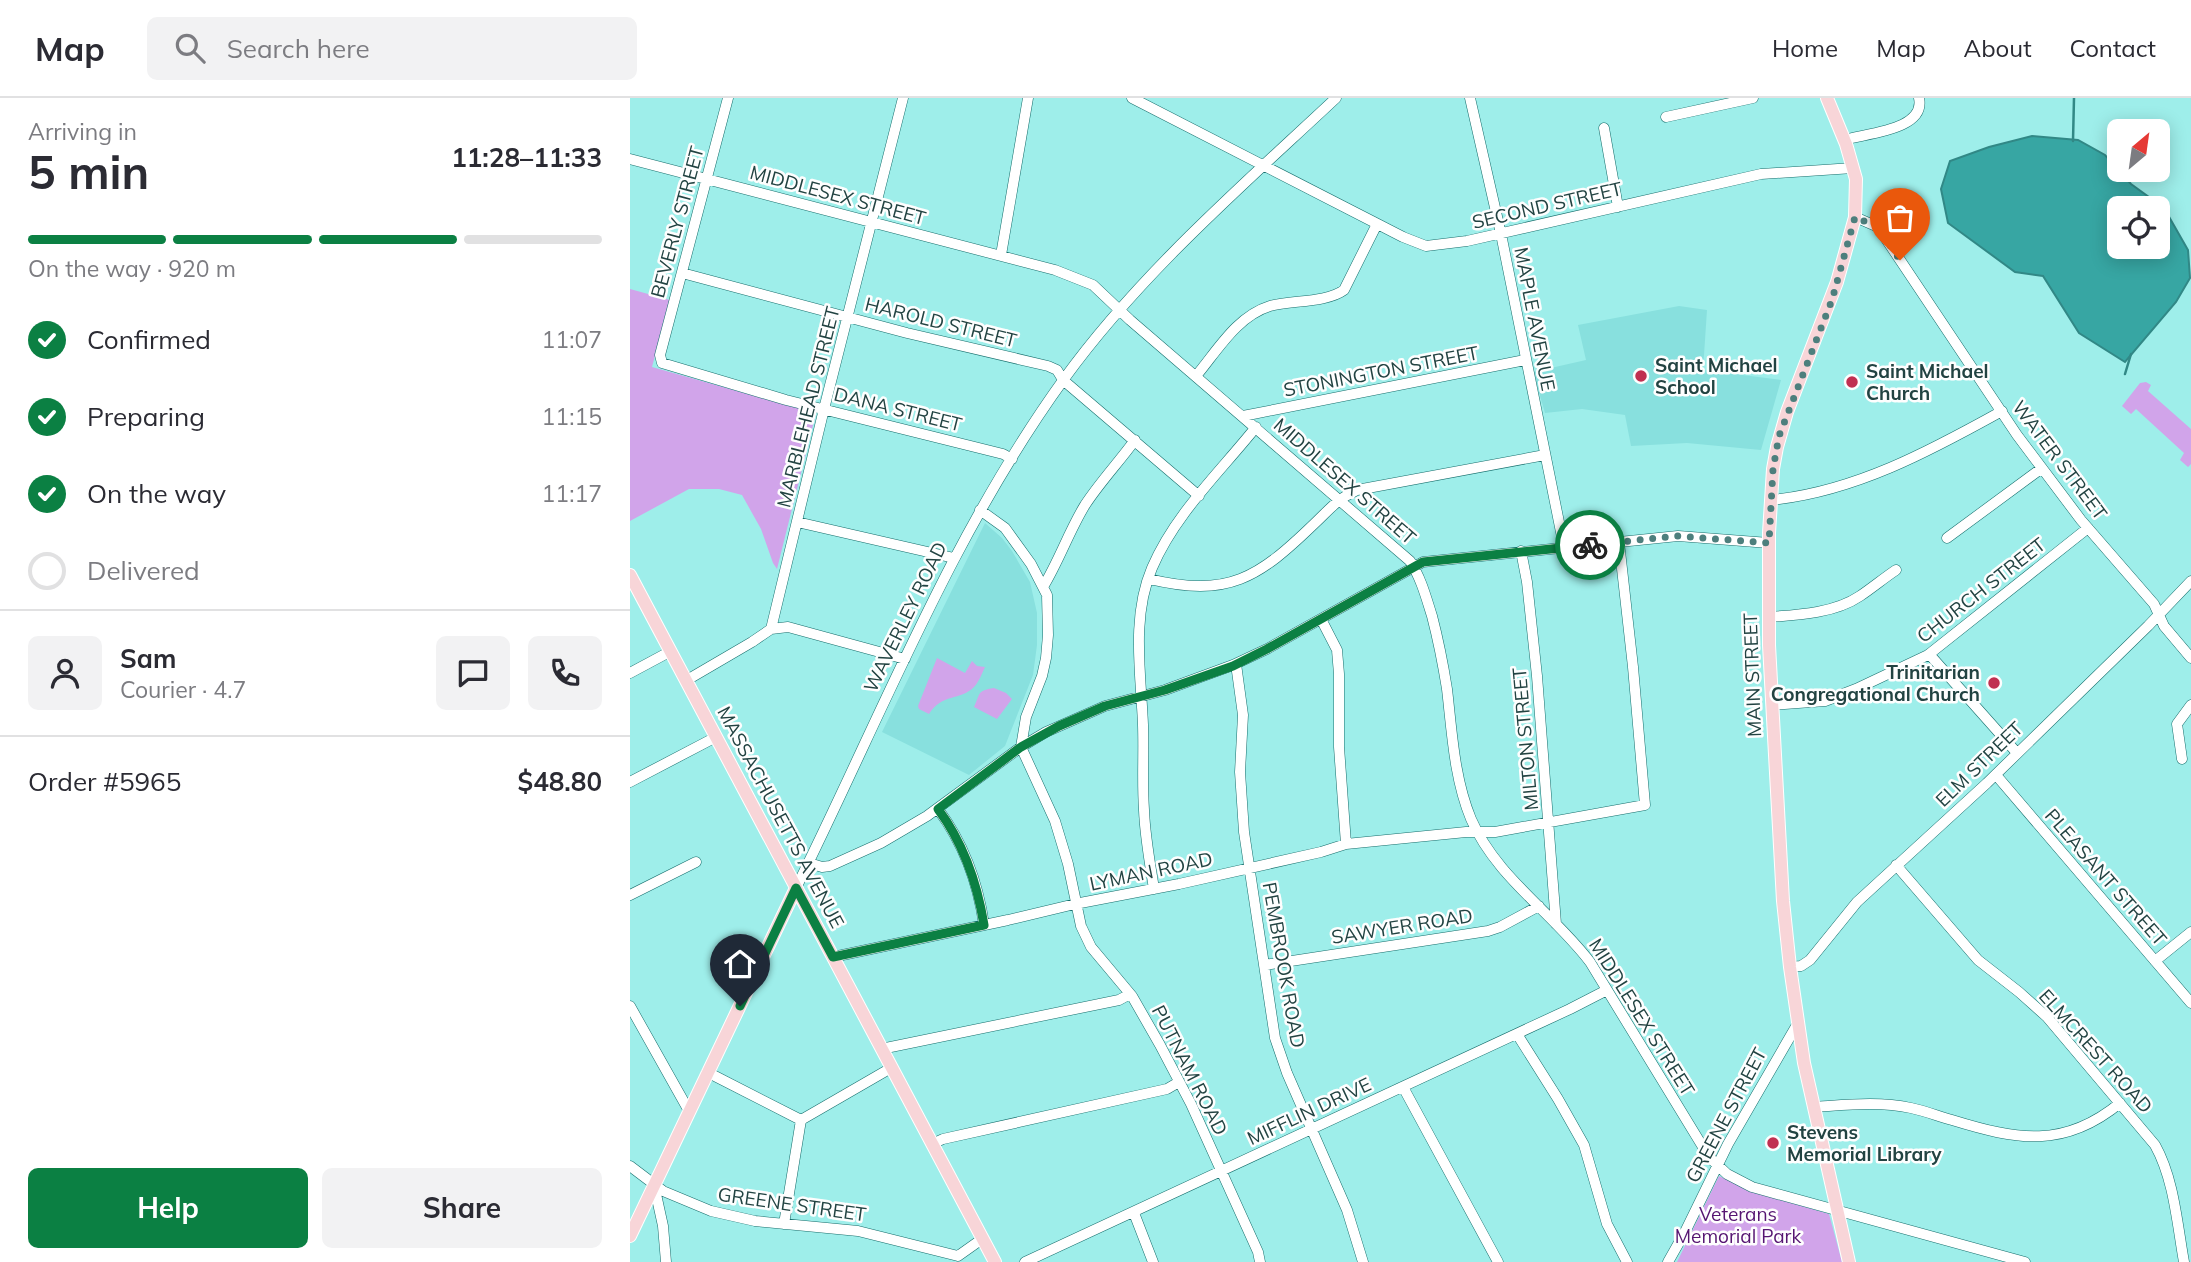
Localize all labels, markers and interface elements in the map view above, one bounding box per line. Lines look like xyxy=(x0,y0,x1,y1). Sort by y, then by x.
search box xyxy=(147,17,637,80)
text: Map xyxy=(35,28,105,69)
icon: search xyxy=(171,29,209,67)
text: Search here xyxy=(227,32,370,65)
text: Home xyxy=(1772,33,1838,63)
text: Map xyxy=(1876,33,1926,63)
text: About xyxy=(1964,33,2032,63)
text: Contact xyxy=(2070,33,2156,63)
text: Arriving in xyxy=(28,117,137,146)
north arrow xyxy=(2107,119,2170,182)
map controls xyxy=(2107,119,2170,259)
text: 11:28–11:33 xyxy=(451,141,602,174)
text: 5 min xyxy=(28,143,149,201)
street label: BEVERLY STREET xyxy=(645,143,709,300)
street label: MIDDLESEX STREET xyxy=(748,160,929,230)
street label: SECOND STREET xyxy=(1470,176,1625,234)
pin xyxy=(1870,188,1930,260)
button: locate xyxy=(2107,196,2170,259)
icon: bag xyxy=(1881,199,1919,237)
street label: MAPLE AVENUE xyxy=(1509,245,1561,393)
text: On the way · 920 m xyxy=(28,254,236,283)
street label: HAROLD STREET xyxy=(863,292,1020,353)
street label: MARBLEHEAD STREET xyxy=(771,304,845,510)
icon: check xyxy=(28,321,66,359)
text: Confirmed xyxy=(87,323,211,356)
text: 11:07 xyxy=(542,325,602,354)
street label: STONINGTON STREET xyxy=(1281,340,1481,402)
place label: Saint Michael School xyxy=(1655,353,1778,399)
place label: Saint Michael Church xyxy=(1866,359,1989,405)
marker: Saint Michael School xyxy=(1633,368,1649,384)
marker: Saint Michael Church xyxy=(1844,374,1860,390)
street label: DANA STREET xyxy=(832,382,965,437)
street label: WATER STREET xyxy=(2007,396,2113,525)
icon: check xyxy=(28,398,66,436)
text: Preparing xyxy=(87,400,205,433)
text: 11:15 xyxy=(542,402,602,431)
street label: MIDDLESEX STREET xyxy=(1269,413,1422,550)
icon: check xyxy=(28,475,66,513)
text: On the way xyxy=(87,477,226,510)
text: 11:17 xyxy=(542,479,602,508)
courier xyxy=(1555,510,1625,580)
icon: bike xyxy=(1571,526,1609,564)
street label: CHURCH STREET xyxy=(1912,532,2051,648)
street label: WAVERLEY ROAD xyxy=(858,538,952,696)
text: Delivered xyxy=(87,554,200,587)
street label: MAIN STREET xyxy=(1738,612,1766,737)
button: person xyxy=(28,636,102,710)
button: chat xyxy=(436,636,510,710)
button: phone xyxy=(528,636,602,710)
text: Sam xyxy=(120,642,176,675)
place label: Trinitarian Congregational Church xyxy=(1771,660,1980,706)
street label: MILTON STREET xyxy=(1507,666,1543,811)
text: Courier · 4.7 xyxy=(120,675,246,704)
marker: Trinitarian Congregational Church xyxy=(1986,675,2002,691)
street label: MASSACHUSETTS AVENUE xyxy=(712,702,850,932)
street label: ELM STREET xyxy=(1930,716,2028,812)
text: Order #5965 xyxy=(28,765,181,798)
text: $48.80 xyxy=(518,765,602,798)
street label: PLEASANT STREET xyxy=(2040,804,2172,951)
street label: LYMAN ROAD xyxy=(1087,846,1215,896)
street label: PEMBROOK ROAD xyxy=(1258,880,1310,1050)
street label: SAWYER ROAD xyxy=(1330,903,1474,949)
pin xyxy=(710,934,770,1006)
street label: MIDDLESEX STREET xyxy=(1584,934,1700,1101)
icon: home xyxy=(721,945,759,983)
street label: ELMCREST ROAD xyxy=(2034,984,2158,1118)
street label: PUTNAM ROAD xyxy=(1147,1001,1233,1139)
street label: GREENE STREET xyxy=(1680,1043,1772,1187)
street label: MIFFLIN DRIVE xyxy=(1243,1072,1375,1150)
place label: Stevens Memorial Library xyxy=(1787,1120,1942,1166)
marker: Stevens Memorial Library xyxy=(1765,1135,1781,1151)
button: Help xyxy=(28,1168,308,1248)
button: Share xyxy=(322,1168,602,1248)
street label: GREENE STREET xyxy=(716,1182,868,1226)
park label: Veterans Memorial Park xyxy=(1675,1202,1801,1248)

